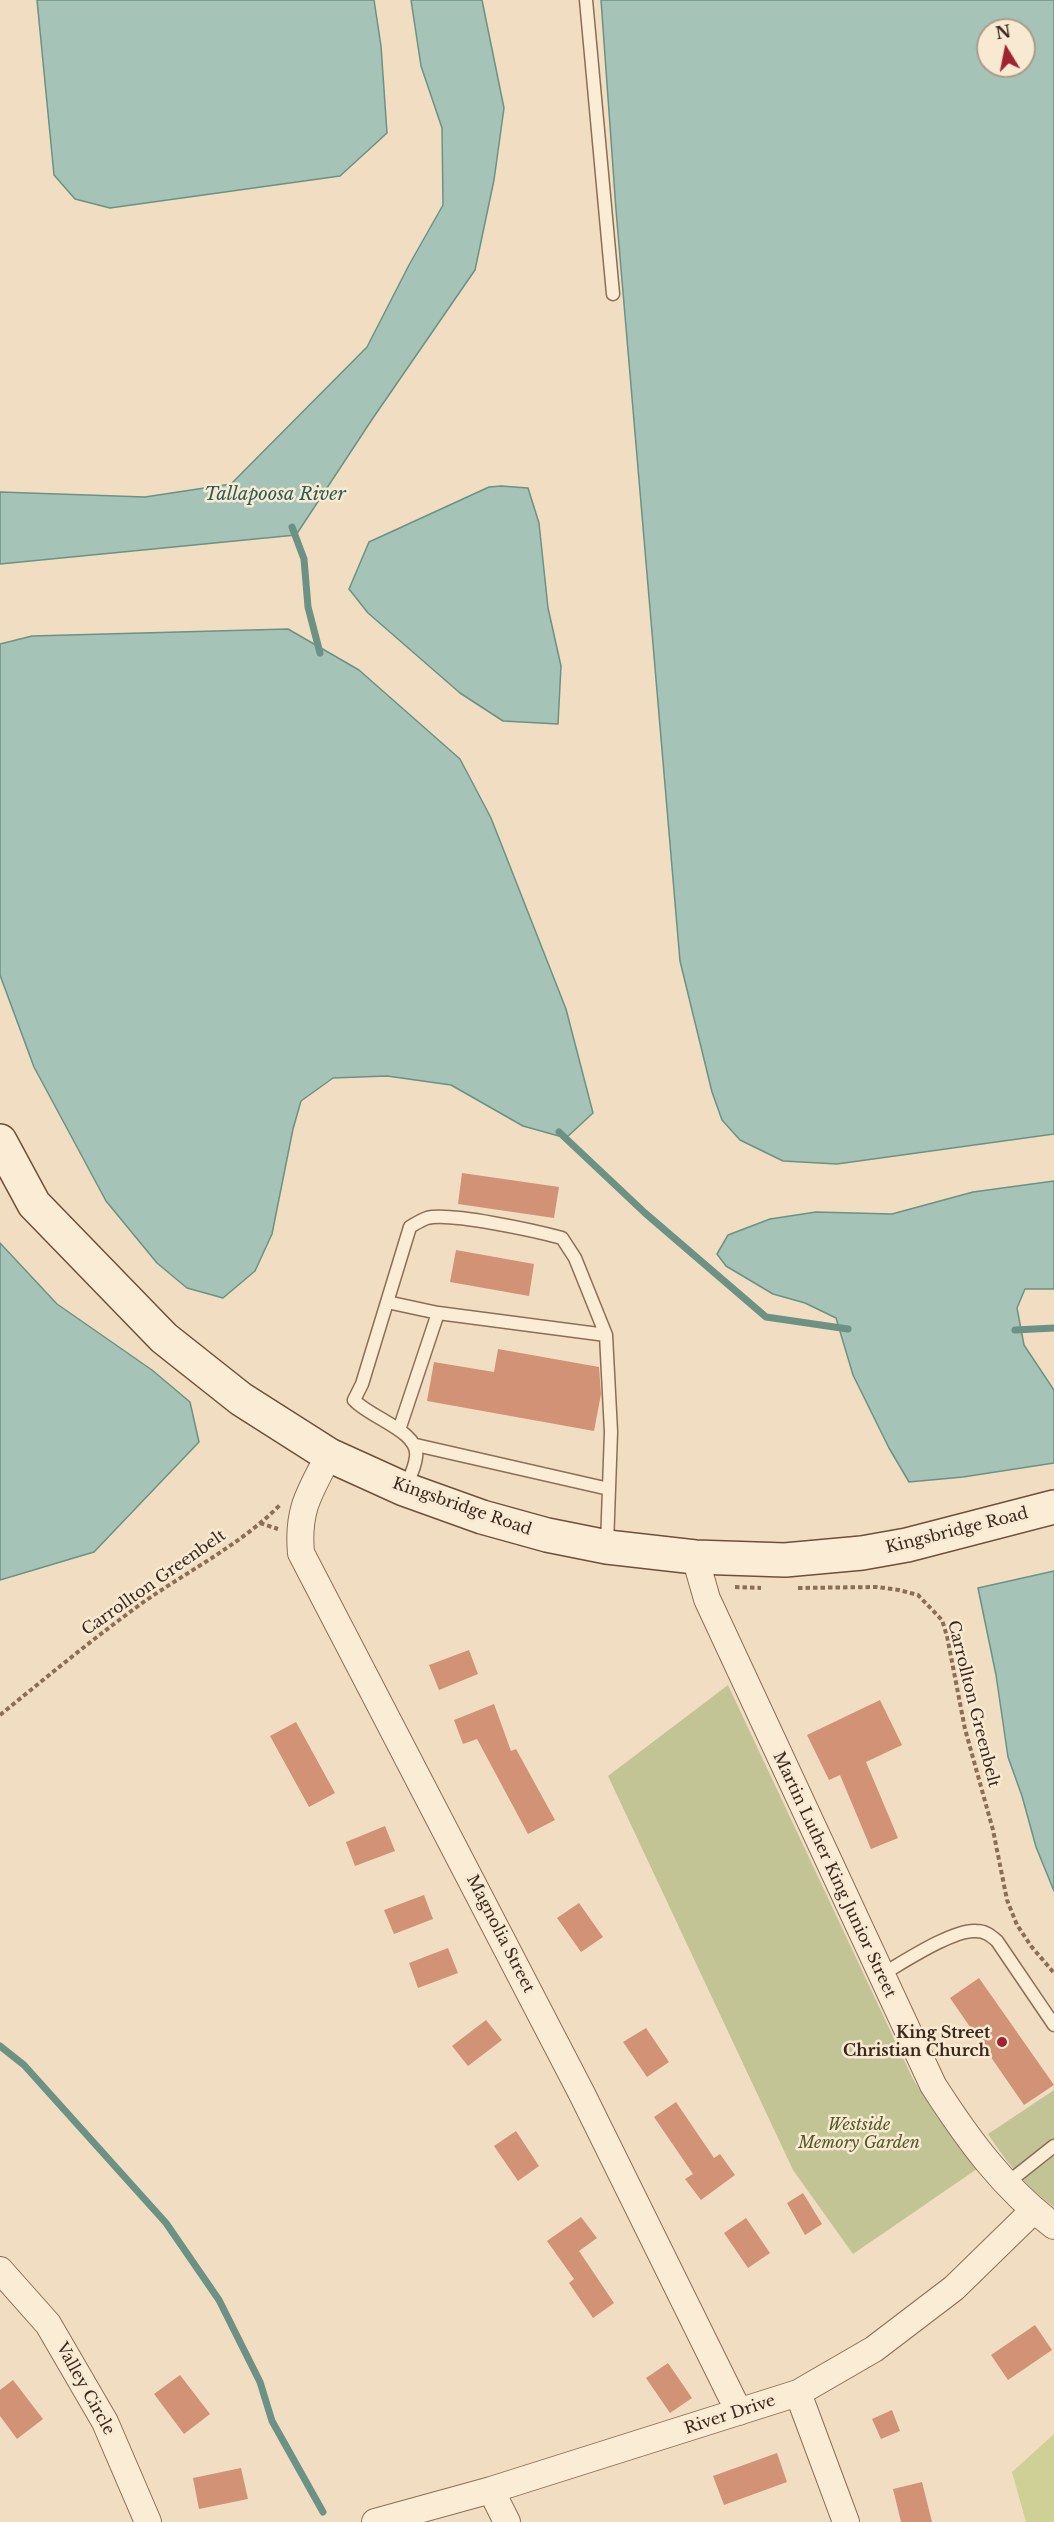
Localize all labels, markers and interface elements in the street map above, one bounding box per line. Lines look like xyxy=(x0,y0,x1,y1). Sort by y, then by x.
north arrow xyxy=(976,18,1036,78)
text: N xyxy=(994,21,1012,43)
water label: Tallapoosa River xyxy=(204,484,346,506)
street label: Kingsbridge Road xyxy=(390,1474,534,1540)
street label: Kingsbridge Road xyxy=(884,1504,1030,1558)
street label: Carrollton Greenbelt xyxy=(78,1526,230,1640)
street label: Carrollton Greenbelt xyxy=(943,1619,1003,1789)
street label: Martin Luther King Junior Street xyxy=(768,1749,900,2001)
street label: Magnolia Street xyxy=(462,1872,538,1996)
place label: King Street Christian Church xyxy=(843,2023,990,2061)
marker: King Street Christian Church xyxy=(995,2035,1009,2049)
park label: Westside Memory Garden xyxy=(798,2115,920,2153)
street label: Valley Circle xyxy=(52,2339,118,2439)
street label: River Drive xyxy=(682,2391,778,2439)

